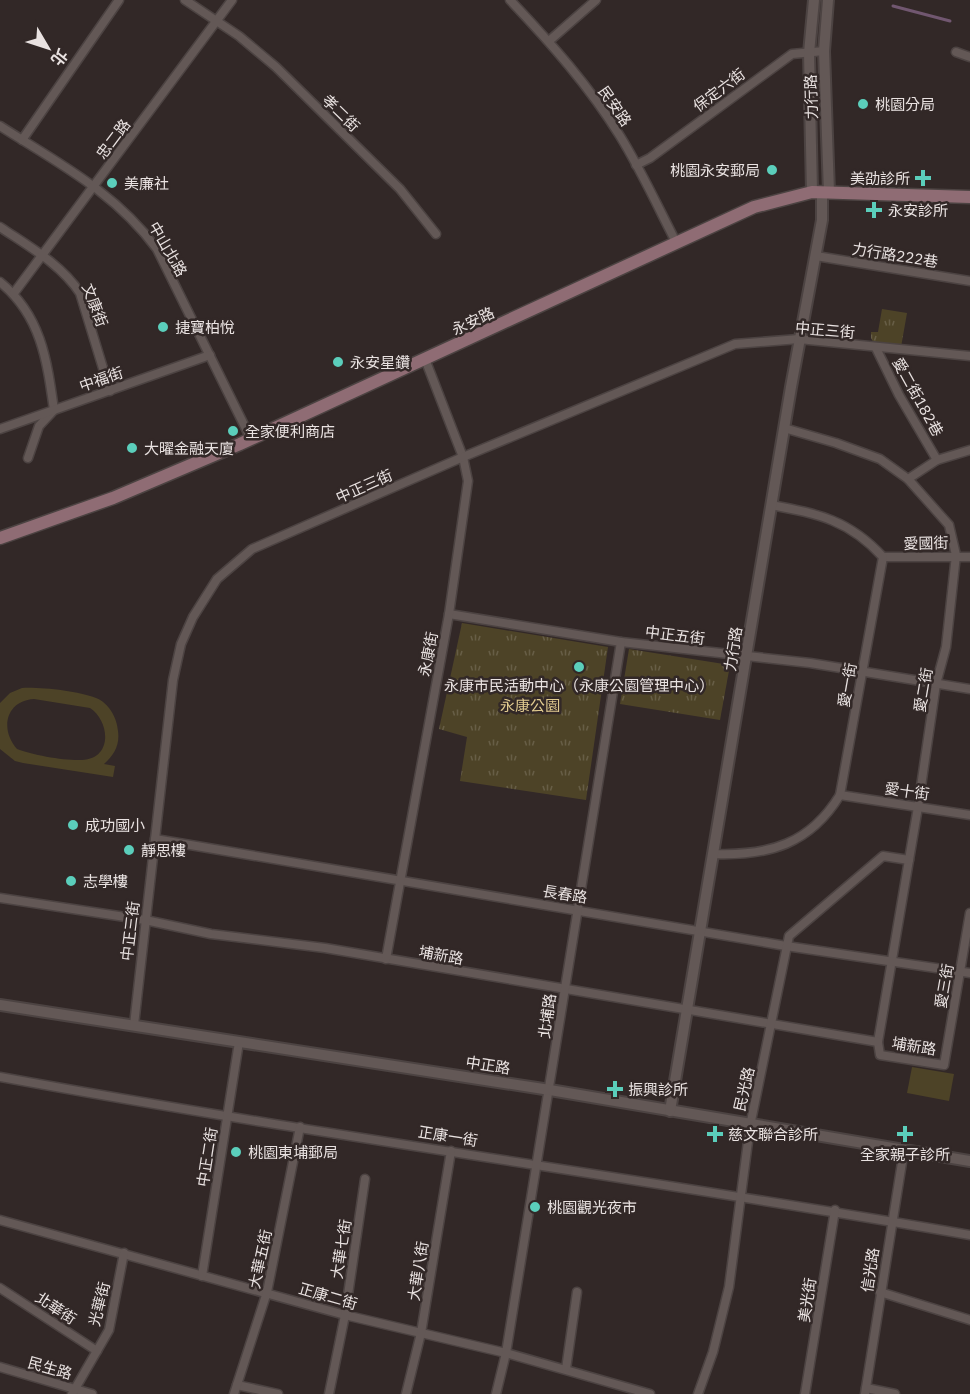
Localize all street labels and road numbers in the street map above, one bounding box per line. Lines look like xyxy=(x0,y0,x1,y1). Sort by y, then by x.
street label: 保定六街 xyxy=(689,64,749,116)
street label: 力行路 xyxy=(801,74,821,120)
street label: 民安路 xyxy=(594,82,636,130)
street label: 孝二街 xyxy=(318,91,364,135)
street label: 忠二路 xyxy=(92,115,134,163)
street label: 中山北路 xyxy=(145,218,191,280)
street label: 力行路222巷 xyxy=(851,239,939,271)
street label: 文康街 xyxy=(78,281,112,329)
street label: 永安路 xyxy=(449,303,497,339)
street label: 中正三街 xyxy=(794,318,856,342)
street label: 愛二街182巷 xyxy=(889,354,947,440)
street label: 中福街 xyxy=(77,363,125,395)
street label: 中正三街 xyxy=(333,465,395,507)
street label: 愛國街 xyxy=(903,533,949,553)
street label: 中正五街 xyxy=(644,622,706,648)
street label: 力行路 xyxy=(720,625,746,673)
street label: 永康街 xyxy=(414,630,442,678)
street label: 愛一街 xyxy=(834,661,860,709)
street label: 愛二街 xyxy=(910,666,936,714)
street label: 愛十街 xyxy=(883,778,931,804)
street label: 長春路 xyxy=(541,881,589,907)
street label: 中正三街 xyxy=(117,900,143,962)
street label: 埔新路 xyxy=(417,942,465,968)
street label: 愛三街 xyxy=(931,962,957,1010)
street label: 北埔路 xyxy=(534,992,560,1040)
street label: 埔新路 xyxy=(890,1033,938,1059)
street label: 中正路 xyxy=(464,1052,512,1078)
street label: 民光路 xyxy=(730,1065,758,1113)
street label: 正康一街 xyxy=(417,1122,479,1150)
street label: 中正二街 xyxy=(193,1126,221,1188)
street label: 大華七街 xyxy=(327,1218,355,1280)
street label: 大華五街 xyxy=(244,1228,276,1290)
street label: 大華八街 xyxy=(404,1240,432,1302)
street label: 信光路 xyxy=(857,1246,883,1294)
street label: 美光街 xyxy=(794,1276,820,1324)
street label: 正康二街 xyxy=(297,1279,359,1313)
street label: 光華街 xyxy=(84,1280,114,1328)
street label: 北華街 xyxy=(32,1288,80,1328)
street label: 民生路 xyxy=(26,1353,74,1383)

